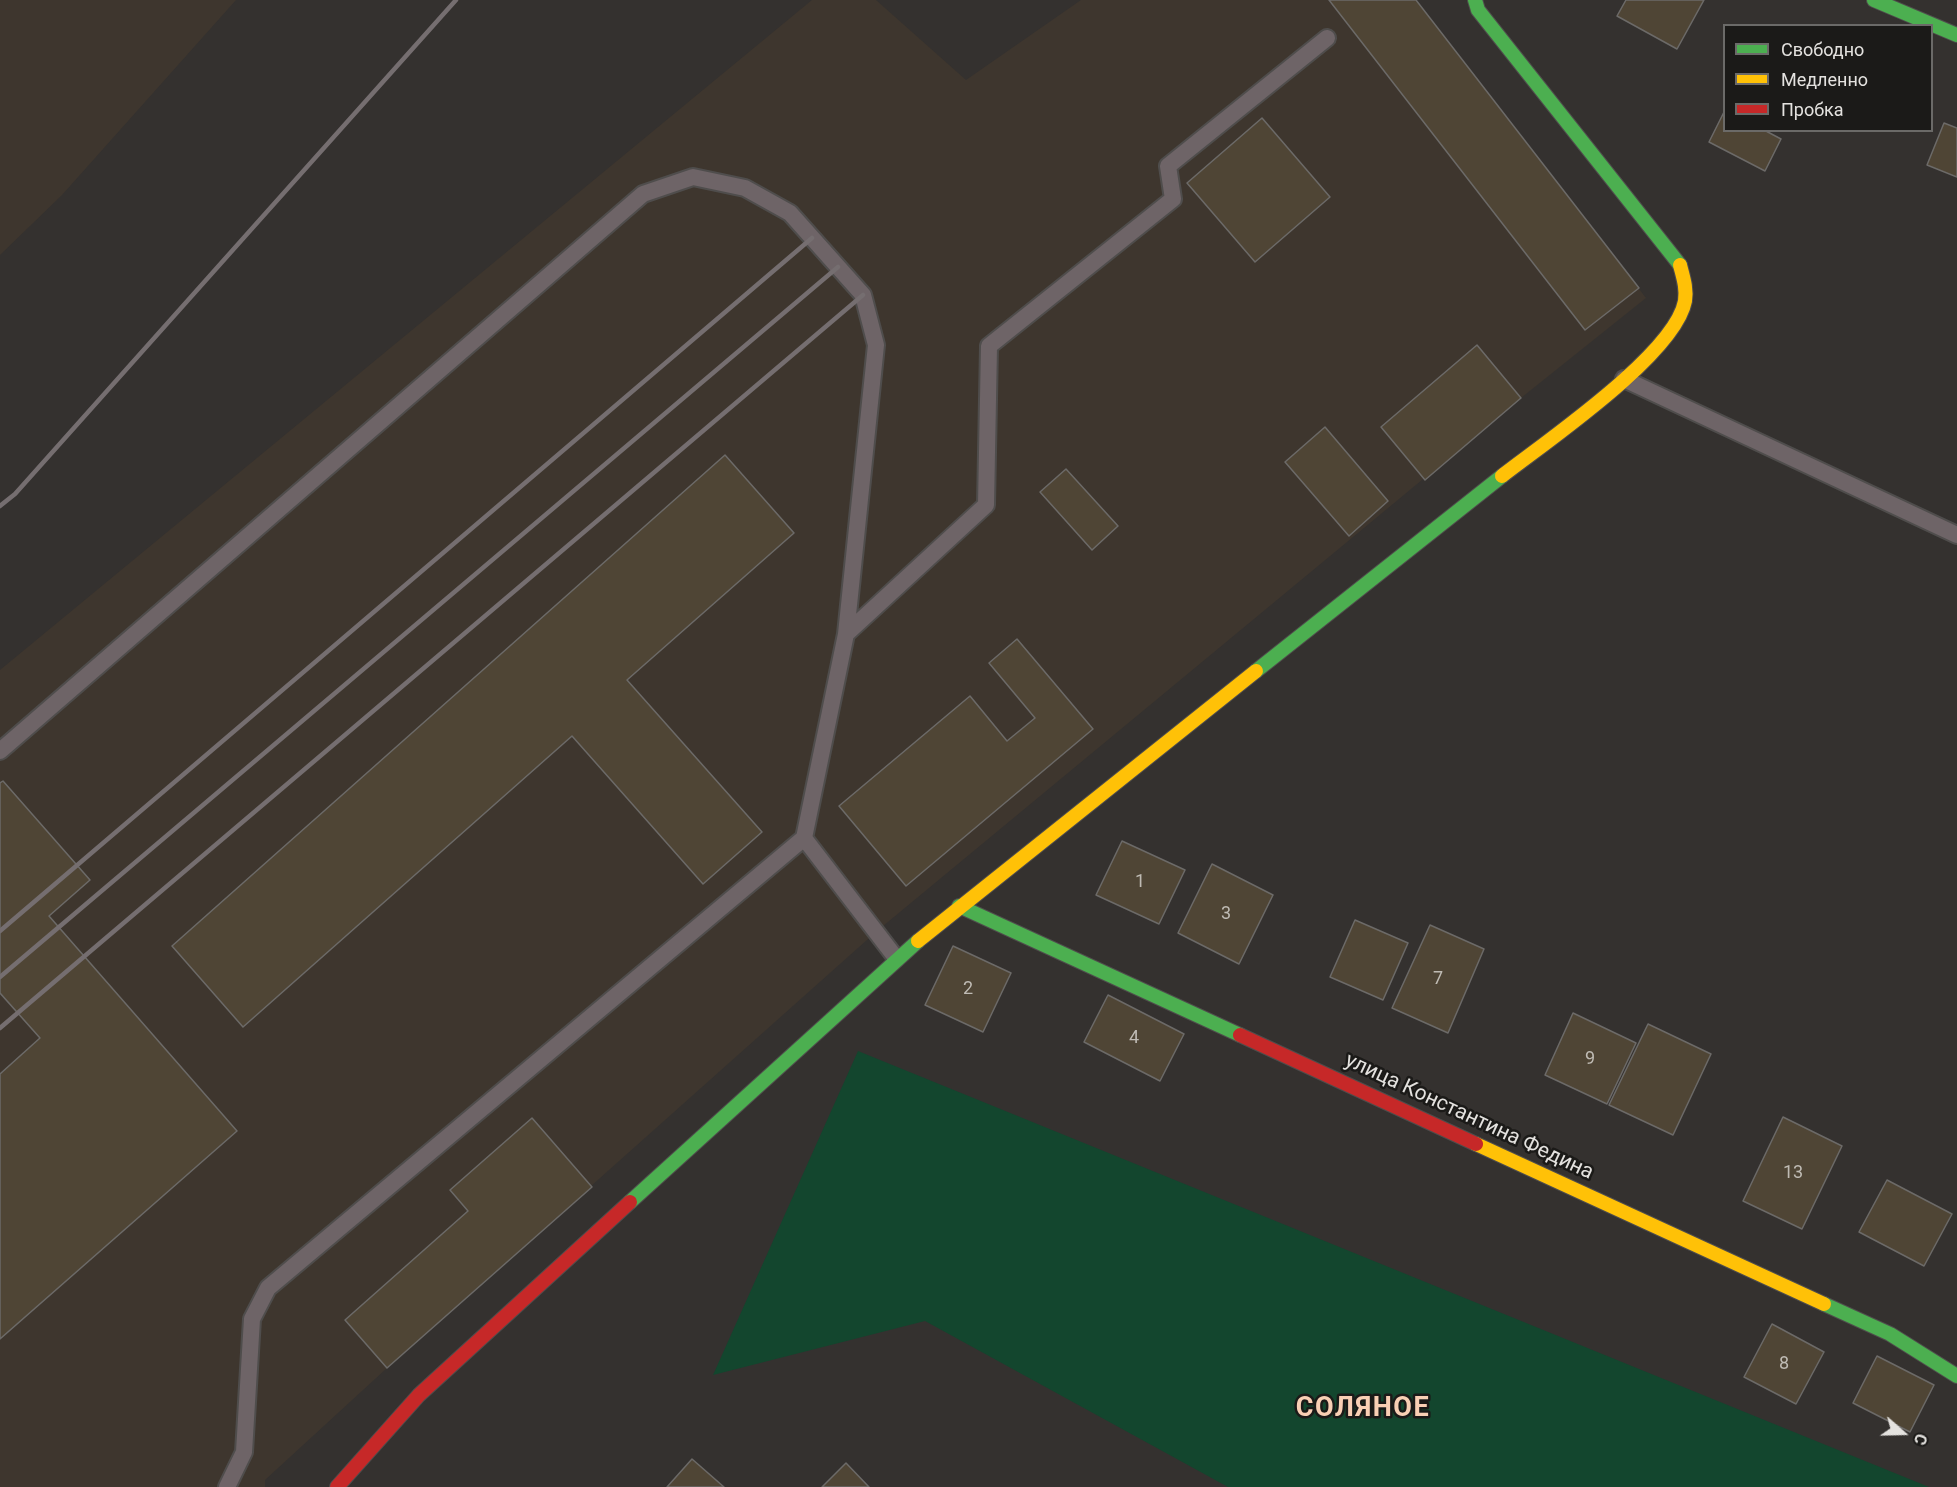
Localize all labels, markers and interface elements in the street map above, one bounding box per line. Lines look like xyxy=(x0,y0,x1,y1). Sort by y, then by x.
legend xyxy=(1723,24,1933,132)
text: Свободно xyxy=(1781,39,1864,60)
text: Медленно xyxy=(1781,69,1868,90)
text: Пробка xyxy=(1781,99,1844,120)
house number: 1 xyxy=(1135,871,1145,893)
house number: 3 xyxy=(1221,903,1231,925)
house number: 7 xyxy=(1433,968,1443,990)
house number: 2 xyxy=(963,978,973,1000)
house number: 4 xyxy=(1129,1027,1139,1049)
street label: улица Константина Федина xyxy=(1341,1048,1597,1186)
house number: 9 xyxy=(1585,1048,1595,1070)
house number: 13 xyxy=(1783,1162,1803,1184)
house number: 8 xyxy=(1779,1353,1789,1375)
district label: СОЛЯНОЕ xyxy=(1296,1393,1430,1425)
north arrow xyxy=(1873,1403,1933,1463)
text: С xyxy=(1910,1431,1931,1447)

